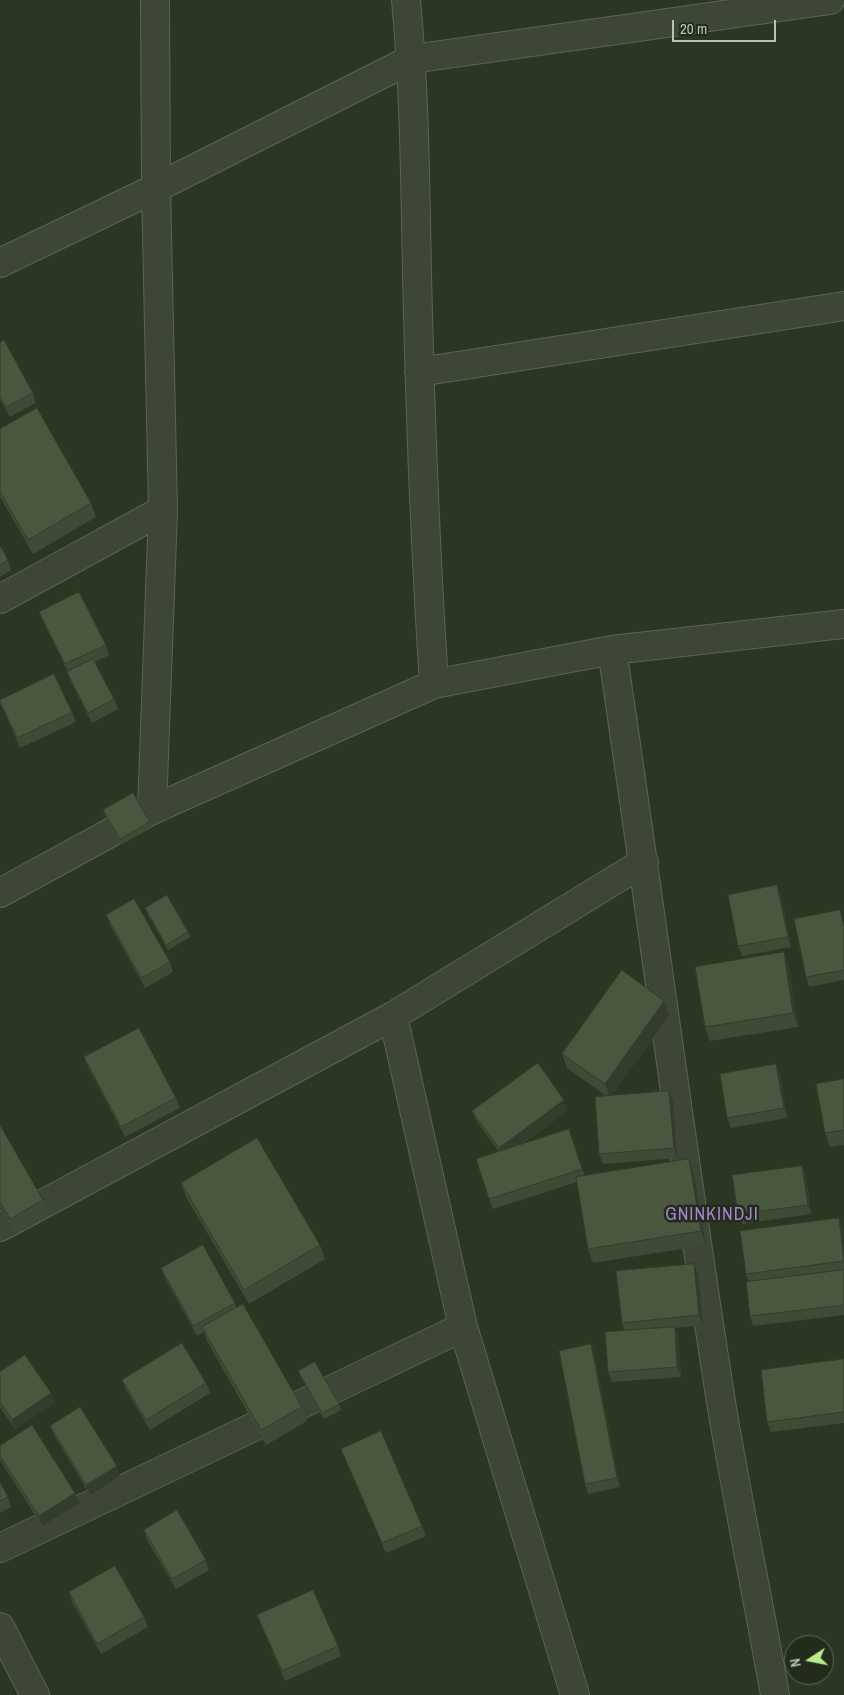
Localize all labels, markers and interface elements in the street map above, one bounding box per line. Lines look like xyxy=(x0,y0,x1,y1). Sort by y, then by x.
scale bar xyxy=(674,10,778,42)
text: 20 m xyxy=(680,18,707,39)
district label: GNINKINDJI xyxy=(664,1204,760,1226)
north arrow xyxy=(784,1635,834,1685)
text: N xyxy=(786,1657,805,1668)

